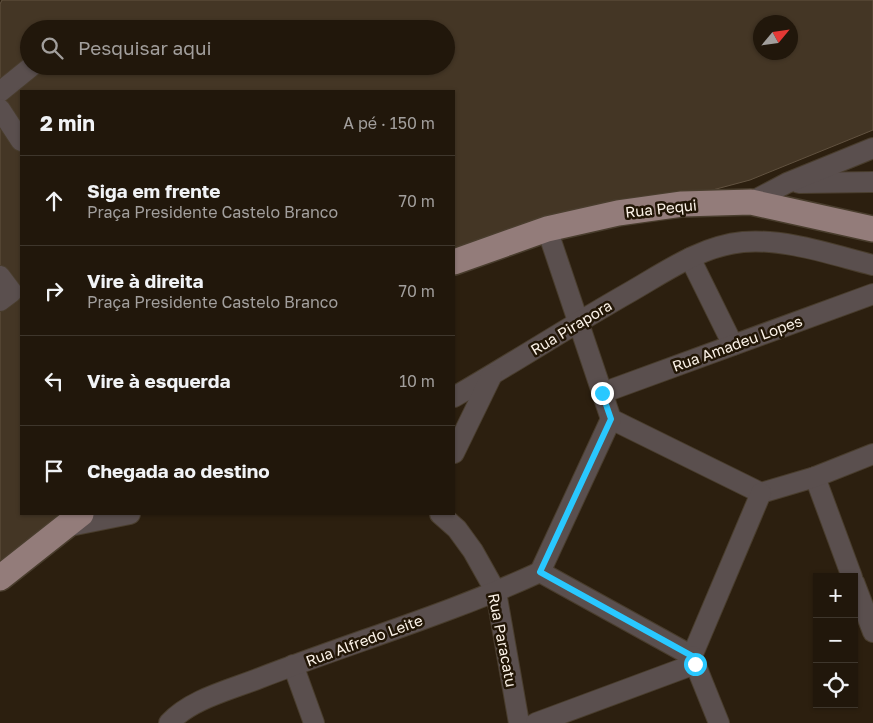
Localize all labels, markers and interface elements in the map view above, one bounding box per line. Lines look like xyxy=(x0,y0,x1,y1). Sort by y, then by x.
north arrow xyxy=(753,15,798,60)
search box xyxy=(20,20,455,75)
icon: search xyxy=(38,34,66,62)
text: Pesquisar aqui xyxy=(78,36,212,59)
text: 2 min xyxy=(40,110,95,136)
text: A pé · 150 m xyxy=(343,113,435,133)
text: Siga em frente xyxy=(87,179,221,202)
icon: ahead xyxy=(40,187,68,215)
text: 70 m xyxy=(398,191,435,211)
street label: Rua Pequi xyxy=(624,195,698,221)
text: Praça Presidente Castelo Branco xyxy=(87,202,338,222)
text: Vire à direita xyxy=(87,269,204,292)
icon: right xyxy=(40,277,68,305)
text: 70 m xyxy=(398,281,435,301)
text: Praça Presidente Castelo Branco xyxy=(87,292,338,312)
street label: Rua Pirapora xyxy=(527,296,615,358)
street label: Rua Amadeu Lopes xyxy=(670,311,805,375)
icon: left xyxy=(40,367,68,395)
text: Vire à esquerda xyxy=(87,369,230,392)
text: 10 m xyxy=(399,371,435,391)
route end xyxy=(591,382,614,405)
icon: arrive xyxy=(40,457,68,485)
text: Chegada ao destino xyxy=(87,459,270,482)
map controls xyxy=(813,573,858,708)
button: + xyxy=(813,573,858,618)
street label: Rua Paracatu xyxy=(485,592,521,688)
street label: Rua Alfredo Leite xyxy=(303,610,425,670)
button: − xyxy=(813,618,858,663)
route start xyxy=(684,653,707,676)
button: locate xyxy=(813,663,858,708)

